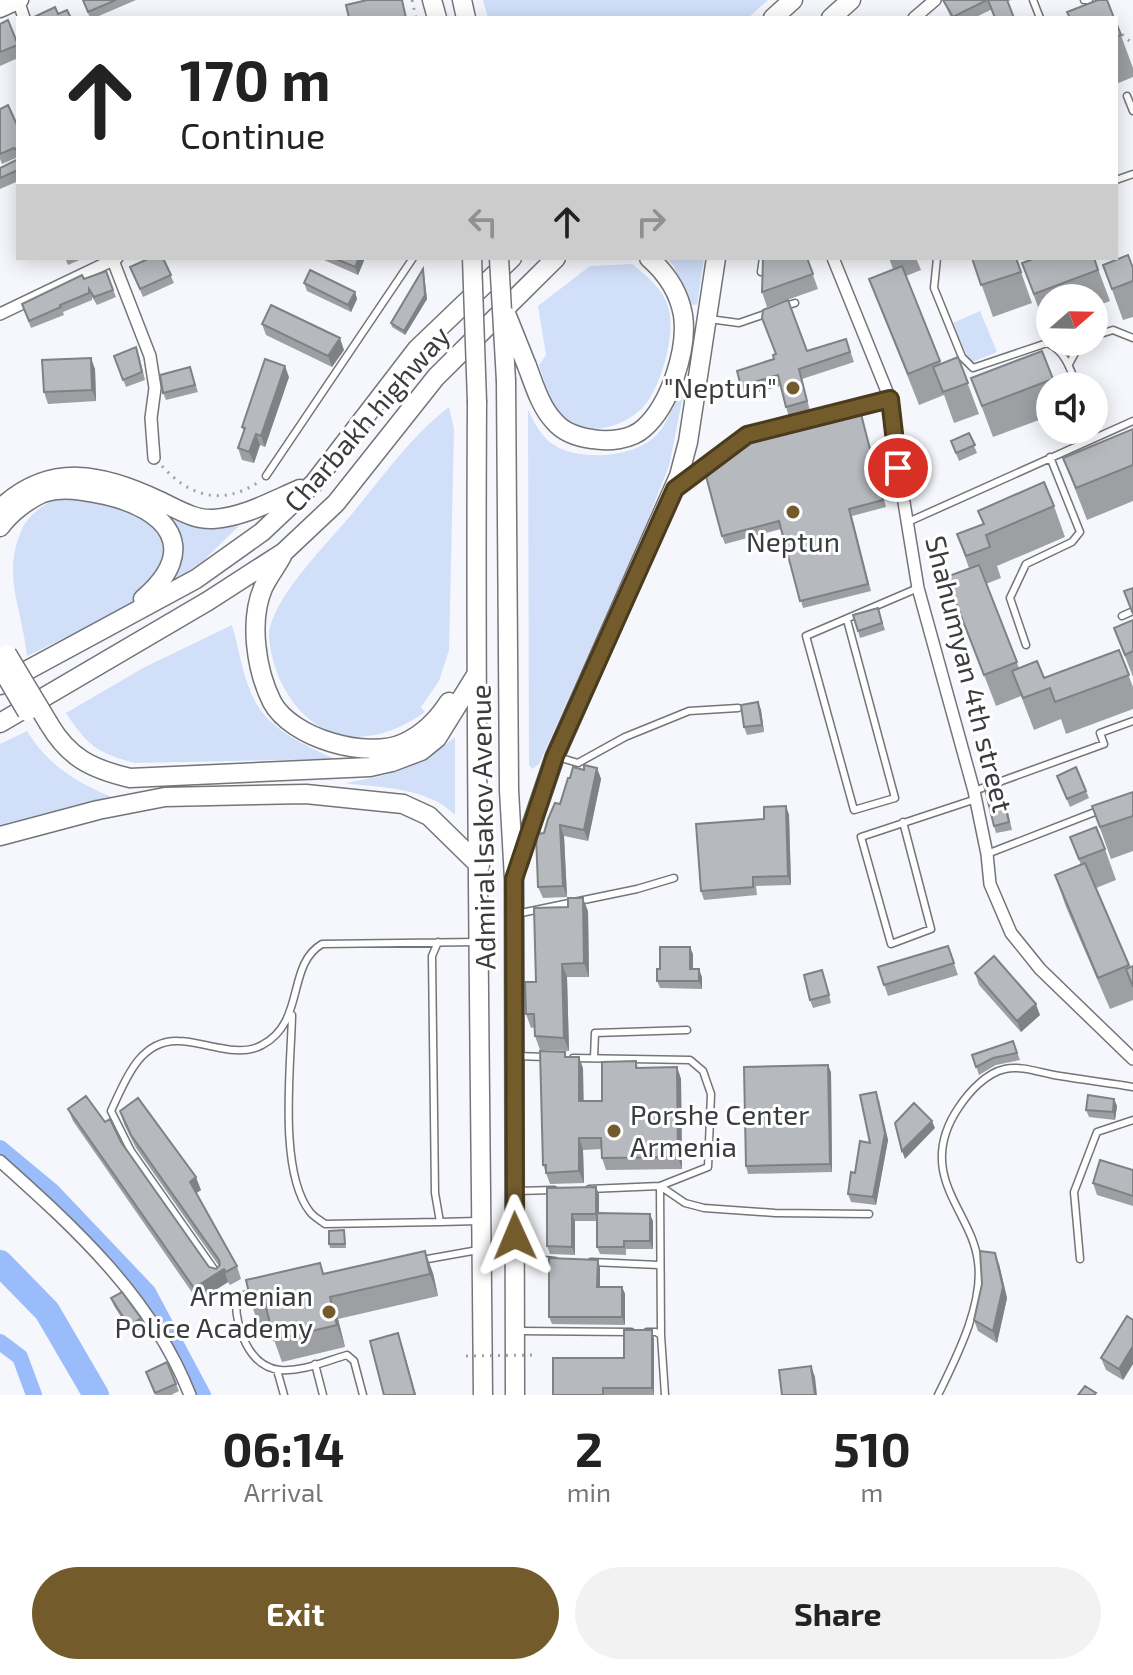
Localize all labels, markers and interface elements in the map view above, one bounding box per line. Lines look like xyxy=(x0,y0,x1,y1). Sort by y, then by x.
text: 170 m xyxy=(180,45,331,112)
icon: ahead xyxy=(48,48,152,152)
text: Continue xyxy=(180,113,325,156)
icon: left xyxy=(461,200,505,244)
icon: ahead xyxy=(545,200,589,244)
icon: right xyxy=(629,200,673,244)
north arrow xyxy=(1036,284,1108,356)
map controls xyxy=(1036,284,1108,444)
street label: Charbakh highway xyxy=(276,318,456,518)
place label: "Neptun" xyxy=(664,370,777,404)
button: sound xyxy=(1036,372,1108,444)
marker: "Neptun" xyxy=(784,379,802,397)
pin xyxy=(864,434,932,502)
icon: arrive xyxy=(876,446,920,490)
marker: Neptun xyxy=(784,503,802,521)
place label: Neptun xyxy=(746,524,840,558)
street label: Shahumyan 4th street xyxy=(919,532,1021,815)
street label: Admiral Isakov Avenue xyxy=(463,684,501,970)
place label: Porshe Center Armenia xyxy=(630,1097,809,1163)
marker: Porshe Center Armenia xyxy=(605,1122,623,1140)
position arrow xyxy=(473,1194,557,1278)
place label: Armenian Police Academy xyxy=(115,1278,313,1344)
marker: Armenian Police Academy xyxy=(320,1303,338,1321)
text: 06:14 xyxy=(222,1419,344,1477)
text: 2 xyxy=(575,1419,603,1477)
text: 510 xyxy=(833,1419,911,1477)
text: Arrival xyxy=(244,1476,323,1507)
text: min xyxy=(567,1476,611,1507)
text: m xyxy=(861,1476,883,1507)
button: Exit xyxy=(32,1567,559,1659)
button: Share xyxy=(575,1567,1101,1659)

